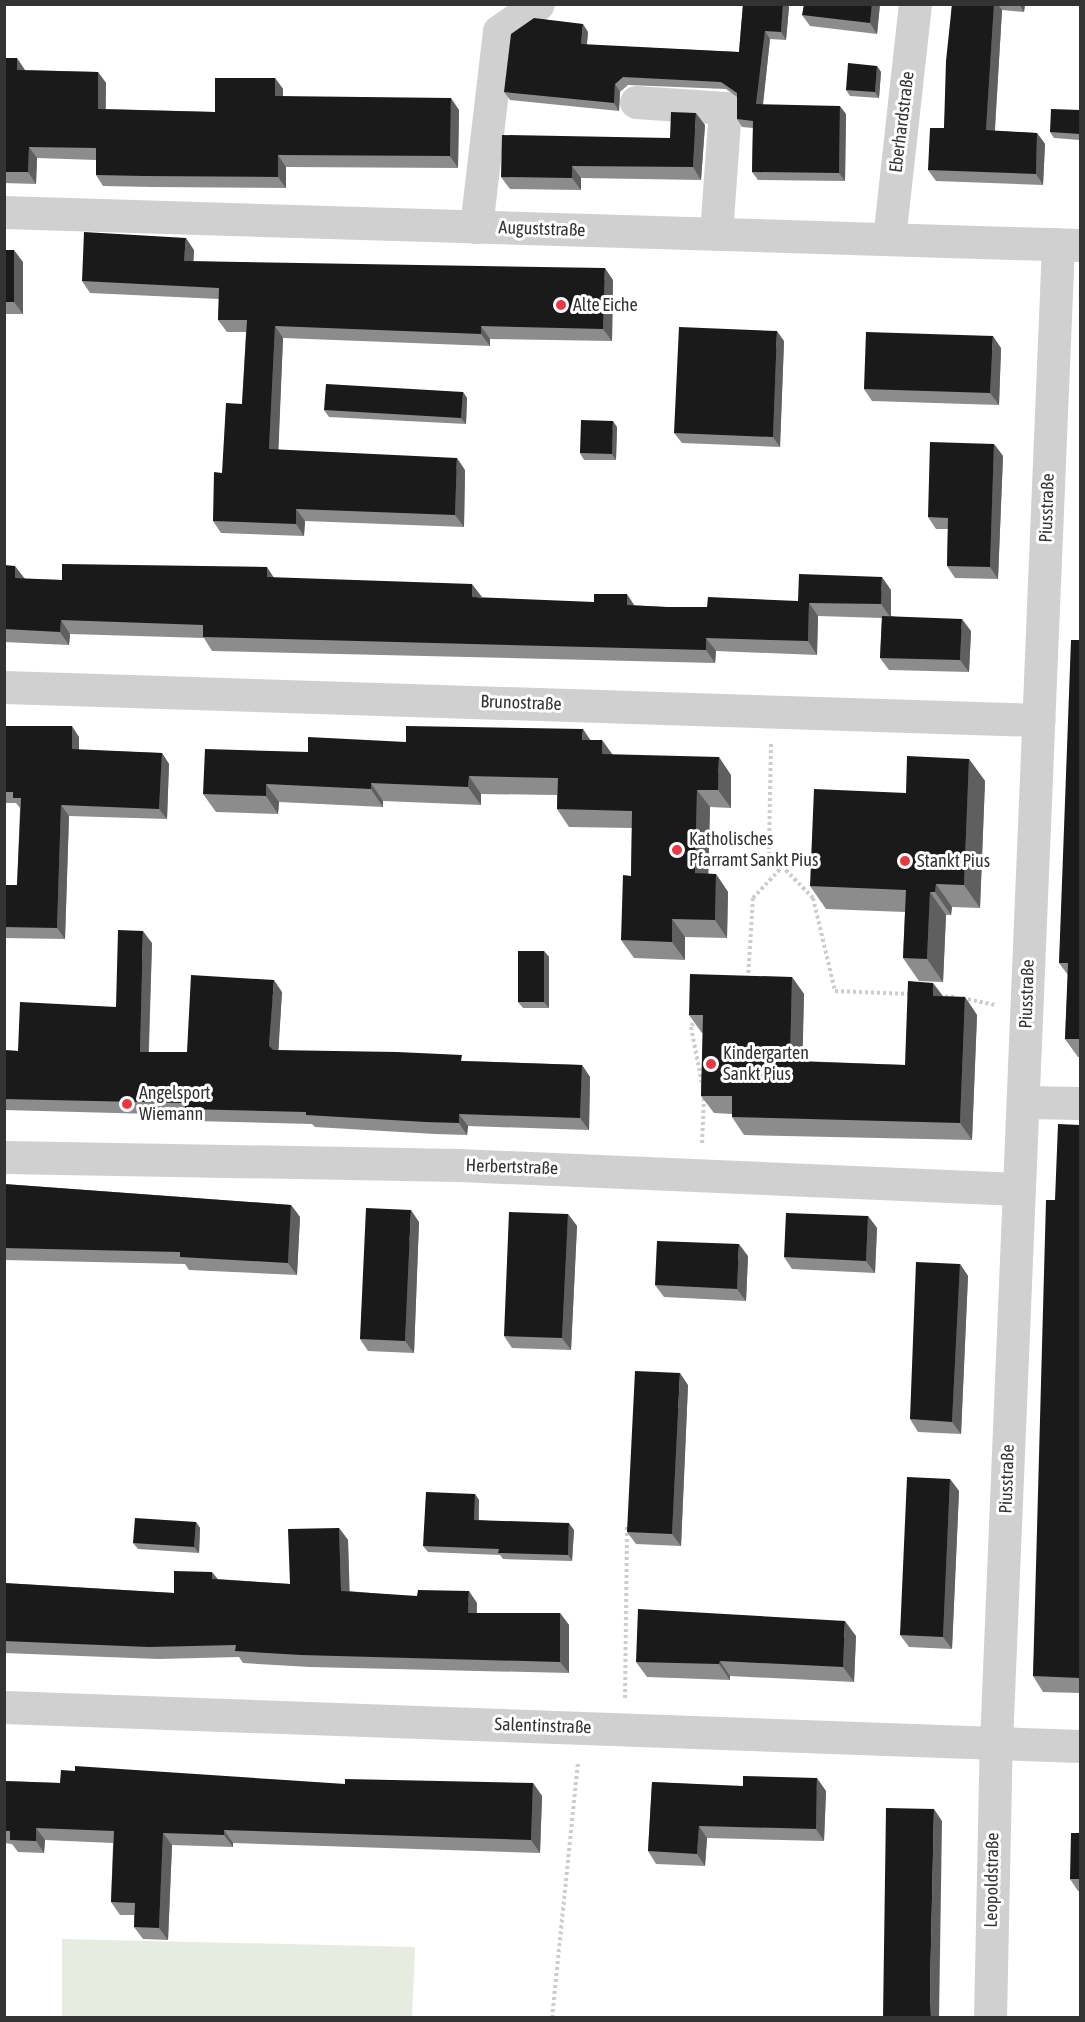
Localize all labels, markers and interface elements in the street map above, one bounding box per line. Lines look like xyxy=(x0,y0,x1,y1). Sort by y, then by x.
street label: Eberhardstraße xyxy=(885,70,919,174)
street label: Auguststraße xyxy=(498,217,586,241)
place label: Alte Eiche xyxy=(573,294,638,316)
marker: Alte Eiche xyxy=(554,298,568,312)
street label: Piusstraße xyxy=(1035,473,1059,543)
street label: Brunostraße xyxy=(480,691,562,715)
place label: Katholisches Pfarramt Sankt Pius xyxy=(689,829,818,872)
marker: Katholisches Pfarramt Sankt Pius xyxy=(670,843,684,857)
place label: Stankt Pius xyxy=(917,850,990,872)
marker: Stankt Pius xyxy=(898,854,912,868)
street label: Piusstraße xyxy=(1015,959,1039,1029)
place label: Kindergarten Sankt Pius xyxy=(723,1043,809,1086)
marker: Kindergarten Sankt Pius xyxy=(704,1057,718,1071)
place label: Angelsport Wiemann xyxy=(139,1083,211,1126)
marker: Angelsport Wiemann xyxy=(120,1097,134,1111)
street label: Herbertstraße xyxy=(465,1155,559,1179)
street label: Piusstraße xyxy=(995,1444,1019,1514)
street label: Salentinstraße xyxy=(494,1714,592,1738)
street label: Leopoldstraße xyxy=(980,1832,1004,1928)

